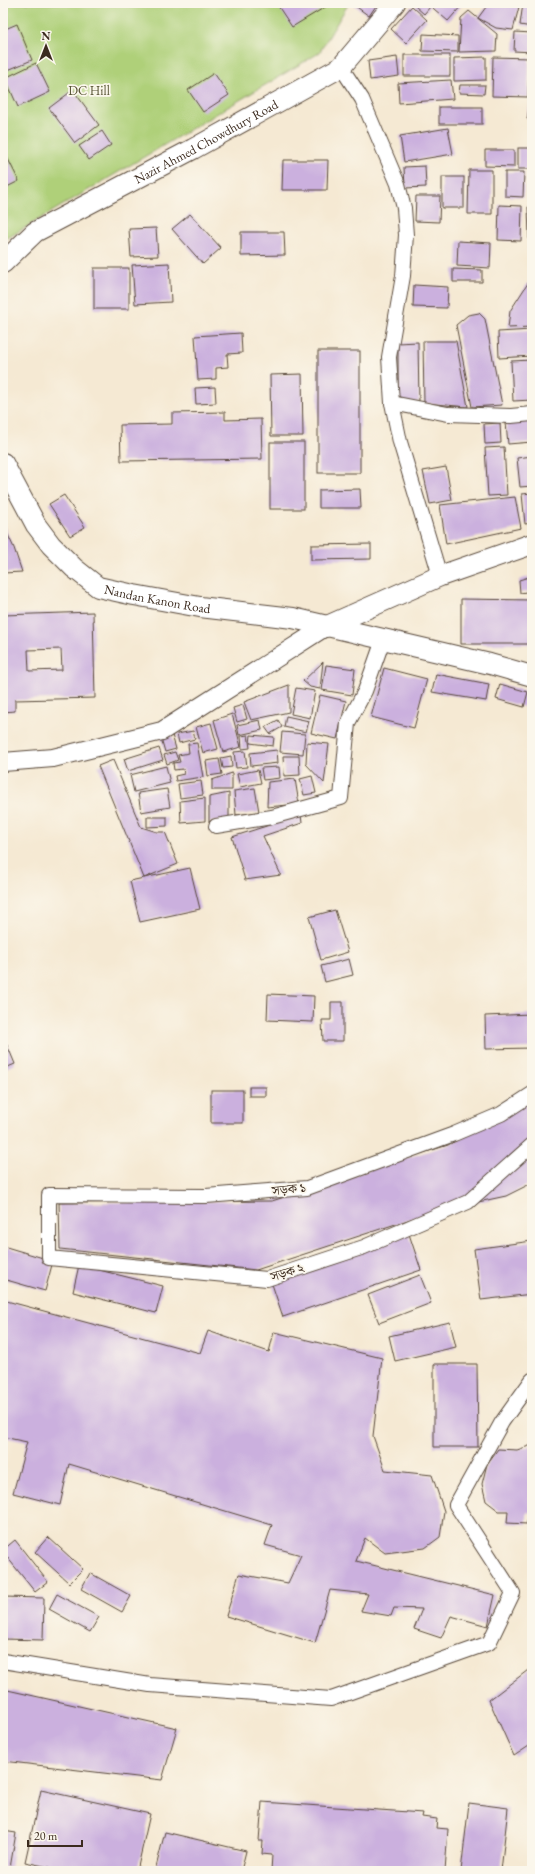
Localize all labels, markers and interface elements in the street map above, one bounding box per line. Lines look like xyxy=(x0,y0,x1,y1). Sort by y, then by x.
north arrow xyxy=(26,26,66,66)
text: N xyxy=(42,29,51,43)
park label: DC Hill xyxy=(68,82,110,99)
street label: Nazir Ahmed Chowdhury Road xyxy=(131,95,281,187)
street label: Nandan Kanon Road xyxy=(103,580,212,617)
street label: সড়ক ১ xyxy=(270,1179,307,1199)
street label: সড়ক ২ xyxy=(267,1259,306,1285)
scale bar xyxy=(28,1822,82,1848)
text: 20 m xyxy=(34,1828,58,1844)

